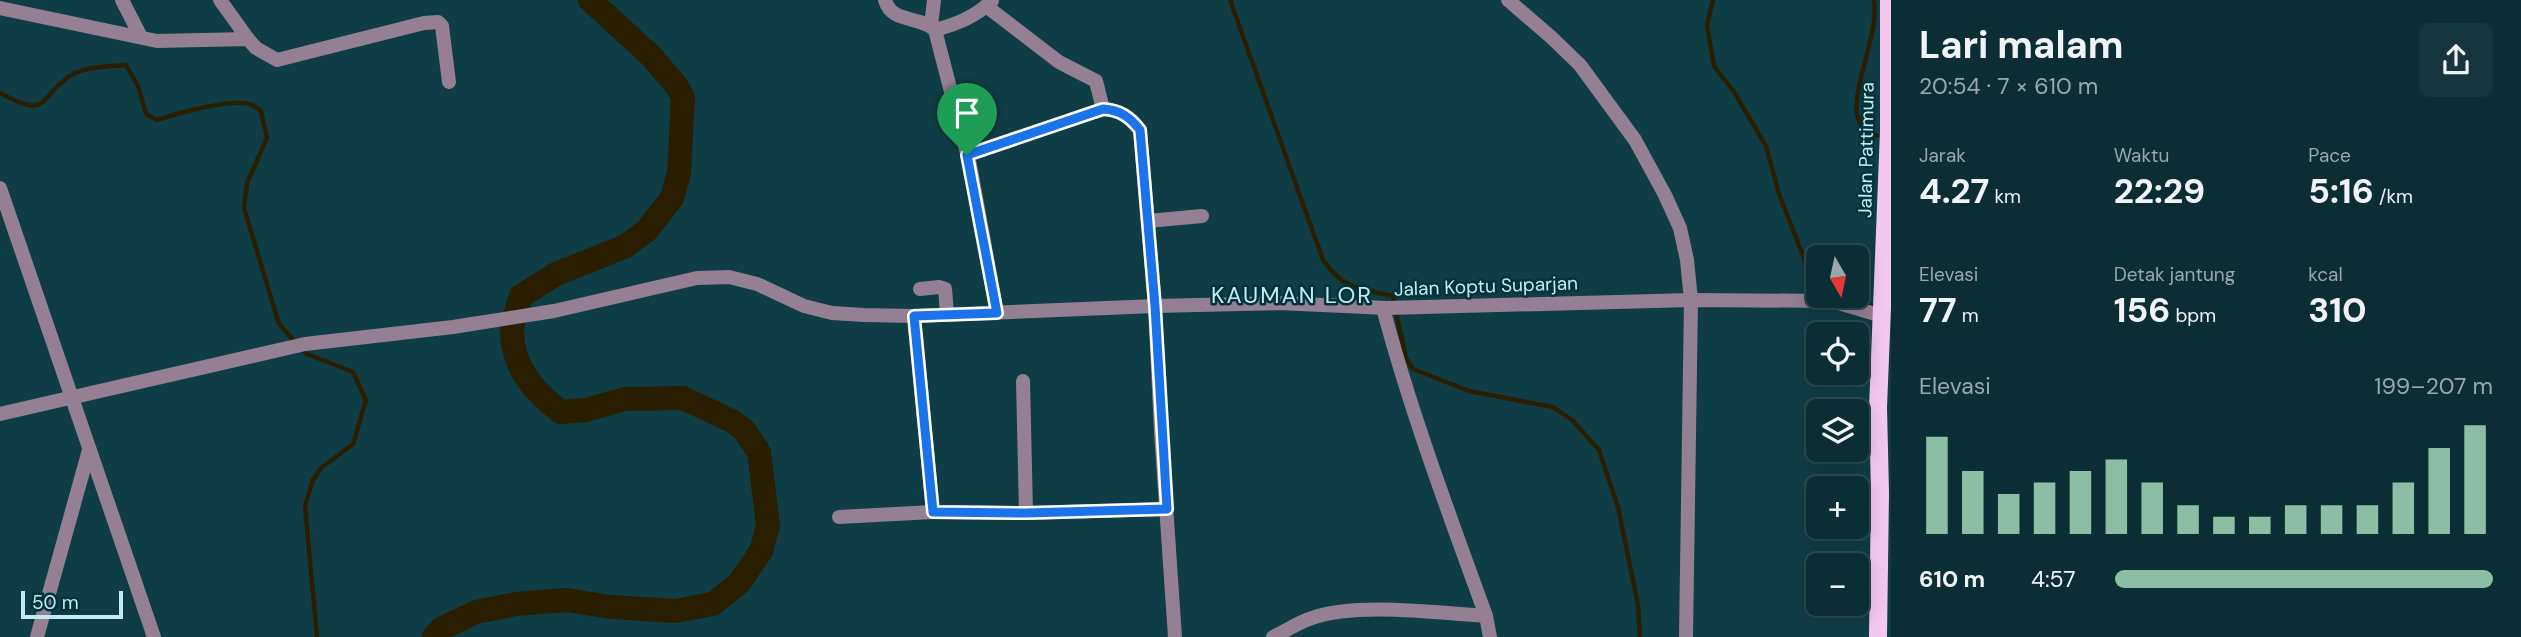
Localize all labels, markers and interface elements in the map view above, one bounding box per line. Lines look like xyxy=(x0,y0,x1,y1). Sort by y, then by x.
text: Lari malam xyxy=(1919,20,2124,70)
button: share xyxy=(2419,23,2493,97)
text: 20:54 · 7 × 610 m xyxy=(1919,71,2098,101)
street label: Jalan Pattimura xyxy=(1852,82,1880,218)
pin xyxy=(937,83,997,155)
icon: arrive xyxy=(948,94,986,132)
text: Jarak xyxy=(1919,143,1966,168)
text: Waktu xyxy=(2114,143,2169,168)
text: Pace xyxy=(2308,143,2351,168)
text: 4.27 xyxy=(1919,168,1989,214)
text: 22:29 xyxy=(2114,168,2205,214)
text: 5:16 xyxy=(2308,168,2374,214)
text: km xyxy=(1989,184,2021,209)
text: /km xyxy=(2374,184,2413,209)
north arrow xyxy=(1806,245,1869,308)
map controls xyxy=(1806,245,1869,616)
text: Elevasi xyxy=(1919,262,1978,287)
text: Detak jantung xyxy=(2114,262,2235,287)
text: kcal xyxy=(2308,262,2343,287)
street label: Jalan Koptu Suparjan xyxy=(1394,270,1578,302)
district label: KAUMAN LOR xyxy=(1211,280,1373,310)
text: 77 xyxy=(1919,287,1957,333)
text: 156 xyxy=(2114,287,2170,333)
text: 310 xyxy=(2308,287,2367,333)
text: m xyxy=(1957,303,1979,328)
text: bpm xyxy=(2170,303,2216,328)
button: locate xyxy=(1806,322,1869,385)
text: Elevasi xyxy=(1919,371,1991,401)
text: 199–207 m xyxy=(2374,371,2493,401)
button: layers xyxy=(1806,399,1869,462)
button: + xyxy=(1806,476,1869,539)
button: − xyxy=(1806,553,1869,616)
text: 610 m xyxy=(1919,564,1985,594)
text: 4:57 xyxy=(2031,564,2076,594)
scale bar xyxy=(21,588,122,620)
text: 50 m xyxy=(32,590,79,615)

